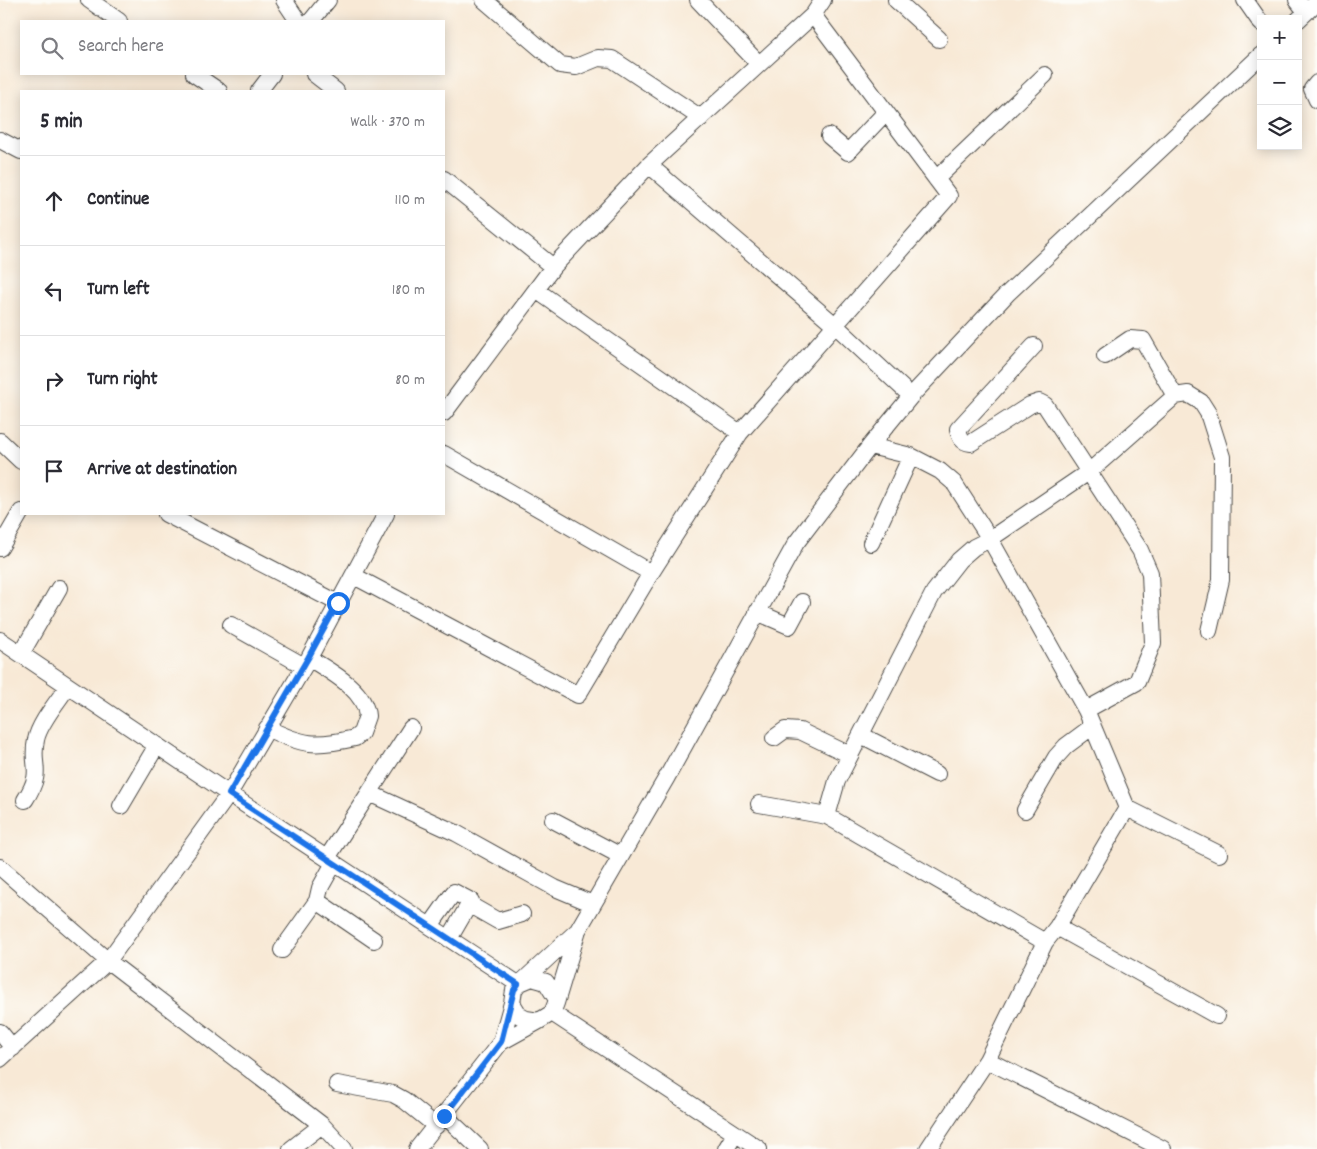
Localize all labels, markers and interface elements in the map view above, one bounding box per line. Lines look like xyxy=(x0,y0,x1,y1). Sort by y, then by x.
map controls xyxy=(1257,15,1302,150)
button: + xyxy=(1257,15,1302,60)
search box xyxy=(20,20,445,75)
icon: search xyxy=(38,34,66,62)
text: Search here xyxy=(78,34,164,61)
button: − xyxy=(1257,60,1302,105)
button: layers xyxy=(1257,105,1302,150)
text: 5 min xyxy=(40,108,83,138)
text: Walk · 370 m xyxy=(350,111,425,134)
icon: ahead xyxy=(40,187,68,215)
text: Continue xyxy=(87,187,149,214)
text: 110 m xyxy=(395,189,425,212)
icon: left xyxy=(40,277,68,305)
text: Turn left xyxy=(87,277,150,304)
text: 180 m xyxy=(392,279,425,302)
icon: right xyxy=(40,367,68,395)
text: Turn right xyxy=(87,367,158,394)
text: 80 m xyxy=(395,369,425,392)
icon: arrive xyxy=(40,457,68,485)
text: Arrive at destination xyxy=(87,457,237,484)
route start xyxy=(327,592,350,615)
route end xyxy=(433,1105,456,1128)

